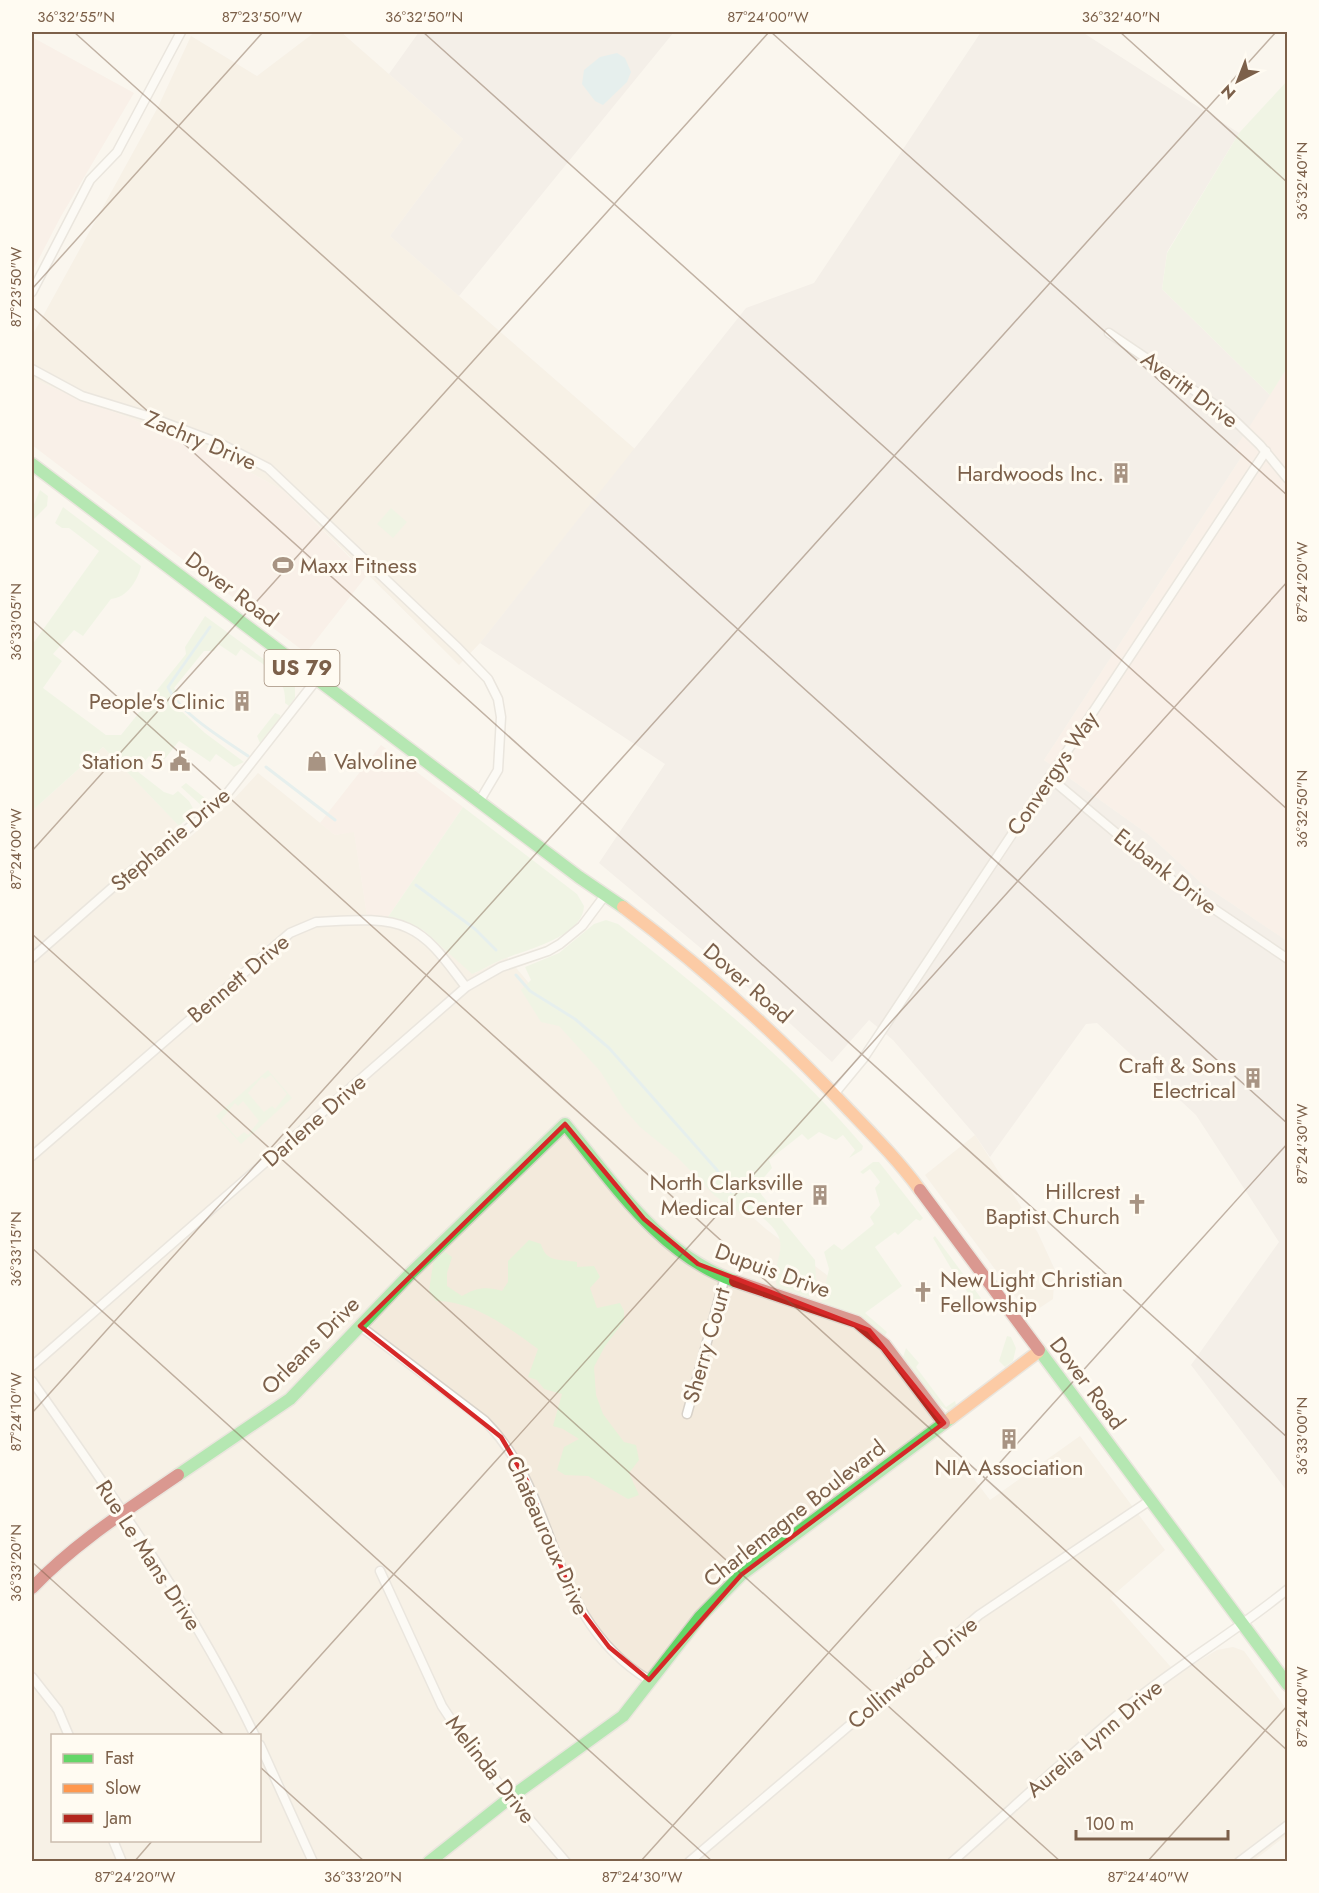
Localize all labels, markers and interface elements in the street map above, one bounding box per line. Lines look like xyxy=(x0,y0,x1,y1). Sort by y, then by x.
text: 36°32'55"N xyxy=(37,6,115,28)
text: 87°23'50"W xyxy=(222,6,302,28)
text: 36°32'50"N xyxy=(385,6,463,28)
text: 87°24'00"W xyxy=(727,6,809,28)
text: 36°32'40"N xyxy=(1082,6,1160,28)
north arrow xyxy=(1208,51,1268,111)
text: N xyxy=(1216,79,1241,105)
text: 36°32'40"N xyxy=(1291,142,1313,220)
text: 87°23'50"W xyxy=(5,247,27,327)
street label: Averitt Drive xyxy=(1135,343,1245,435)
street label: Zachry Drive xyxy=(140,402,262,478)
place label: Hardwoods Inc. xyxy=(957,457,1104,489)
building icon: Hardwoods Inc. xyxy=(1109,461,1133,485)
text: 87°24'20"W xyxy=(1291,541,1313,622)
street label: Dover Road xyxy=(179,543,285,635)
place label: Maxx Fitness xyxy=(300,549,417,581)
sports icon: Maxx Fitness xyxy=(271,553,295,577)
text: 36°33'05"N xyxy=(5,583,27,661)
road number: US 79 xyxy=(264,650,340,686)
place label: People's Clinic xyxy=(89,685,225,717)
building icon: People's Clinic xyxy=(230,689,254,713)
street label: Convergys Way xyxy=(999,704,1106,842)
place label: Station 5 xyxy=(82,745,163,777)
place label: Valvoline xyxy=(334,745,417,777)
public building icon: Station 5 xyxy=(168,749,192,773)
shop icon: Valvoline xyxy=(305,749,329,773)
text: 36°32'50"N xyxy=(1291,770,1313,848)
street label: Stephanie Drive xyxy=(103,779,237,899)
text: 87°24'00"W xyxy=(5,808,27,890)
street label: Eubank Drive xyxy=(1107,820,1225,922)
street label: Bennett Drive xyxy=(180,926,296,1030)
street label: Dover Road xyxy=(696,935,800,1031)
place label: Craft & Sons Electrical xyxy=(1119,1049,1236,1106)
street label: Darlene Drive xyxy=(255,1066,373,1174)
building icon: Craft & Sons Electrical xyxy=(1241,1066,1265,1090)
text: 87°24'30"W xyxy=(1291,1104,1313,1184)
place label: North Clarksville Medical Center xyxy=(649,1166,803,1223)
place label: Hillcrest Baptist Church xyxy=(985,1175,1121,1232)
building icon: North Clarksville Medical Center xyxy=(808,1183,832,1207)
church icon: Hillcrest Baptist Church xyxy=(1125,1192,1149,1216)
text: 36°33'15"N xyxy=(5,1211,27,1287)
street label: Dupuis Drive xyxy=(711,1234,835,1306)
place label: New Light Christian Fellowship xyxy=(940,1263,1123,1320)
church icon: New Light Christian Fellowship xyxy=(911,1280,935,1304)
street label: Sherry Court xyxy=(674,1283,738,1406)
street label: Orleans Drive xyxy=(253,1288,367,1402)
street label: Dover Road xyxy=(1042,1330,1134,1436)
text: 87°24'10"W xyxy=(5,1372,27,1452)
text: 36°33'00"N xyxy=(1291,1397,1313,1475)
building icon: NIA Association xyxy=(997,1427,1021,1451)
street label: Charlemagne Boulevard xyxy=(696,1432,892,1594)
street label: Chateauroux Drive xyxy=(499,1450,597,1620)
place label: NIA Association xyxy=(934,1451,1084,1483)
street label: Rue Le Mans Drive xyxy=(88,1473,210,1637)
text: 36°33'20"N xyxy=(5,1524,27,1602)
street label: Collinwood Drive xyxy=(840,1608,984,1736)
text: 87°24'40"W xyxy=(1291,1666,1313,1748)
street label: Aurelia Lynn Drive xyxy=(1019,1671,1169,1805)
street label: Melinda Drive xyxy=(438,1708,544,1830)
legend xyxy=(51,1734,261,1842)
text: Fast xyxy=(105,1745,134,1771)
text: Slow xyxy=(105,1775,142,1801)
scale bar xyxy=(1076,1803,1228,1841)
text: Jam xyxy=(103,1805,132,1831)
text: 100 m xyxy=(1085,1811,1134,1837)
text: 87°24'20"W xyxy=(95,1866,176,1888)
text: 36°33'20"N xyxy=(324,1866,402,1888)
text: 87°24'30"W xyxy=(602,1866,682,1888)
text: 87°24'40"W xyxy=(1107,1866,1189,1888)

